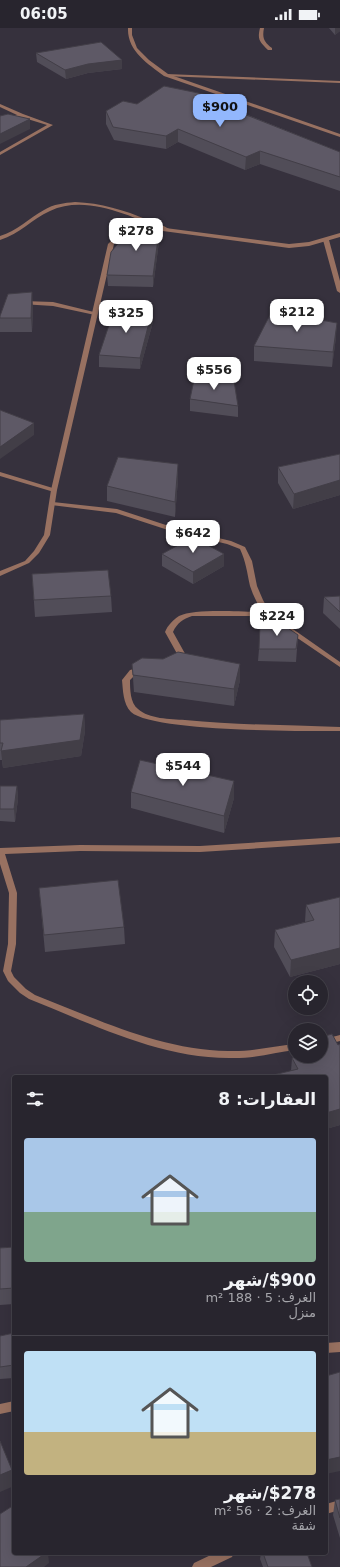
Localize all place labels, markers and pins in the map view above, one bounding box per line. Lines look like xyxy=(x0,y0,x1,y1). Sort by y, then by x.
pin: $900 xyxy=(196,94,244,128)
pin: $278 xyxy=(112,218,160,252)
pin: $212 xyxy=(273,299,321,333)
pin: $325 xyxy=(102,300,150,334)
pin: $556 xyxy=(190,357,238,391)
pin: $642 xyxy=(169,520,217,554)
pin: $224 xyxy=(253,603,301,637)
pin: $544 xyxy=(159,753,207,787)

